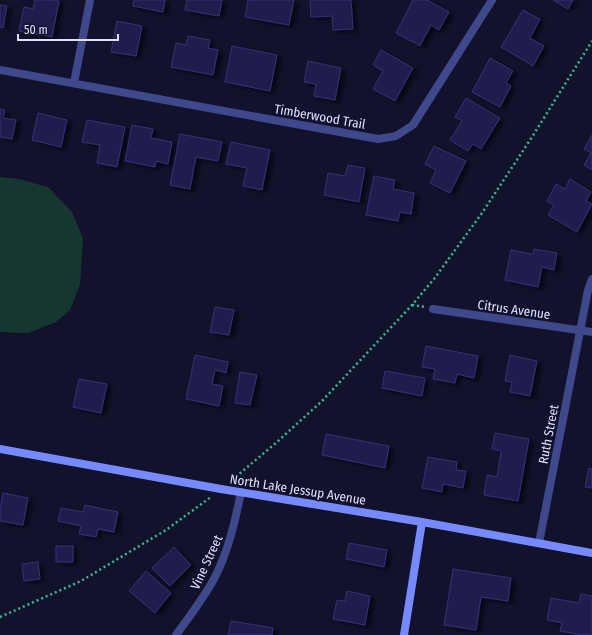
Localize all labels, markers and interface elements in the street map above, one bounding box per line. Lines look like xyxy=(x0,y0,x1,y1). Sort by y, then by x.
scale bar xyxy=(18,16,118,42)
text: 50 m xyxy=(24,23,48,37)
street label: Timberwood Trail xyxy=(273,101,367,132)
street label: Citrus Avenue xyxy=(477,297,551,322)
street label: Ruth Street xyxy=(535,402,562,465)
street label: North Lake Jessup Avenue xyxy=(229,471,367,508)
street label: Vine Street xyxy=(187,532,226,592)

